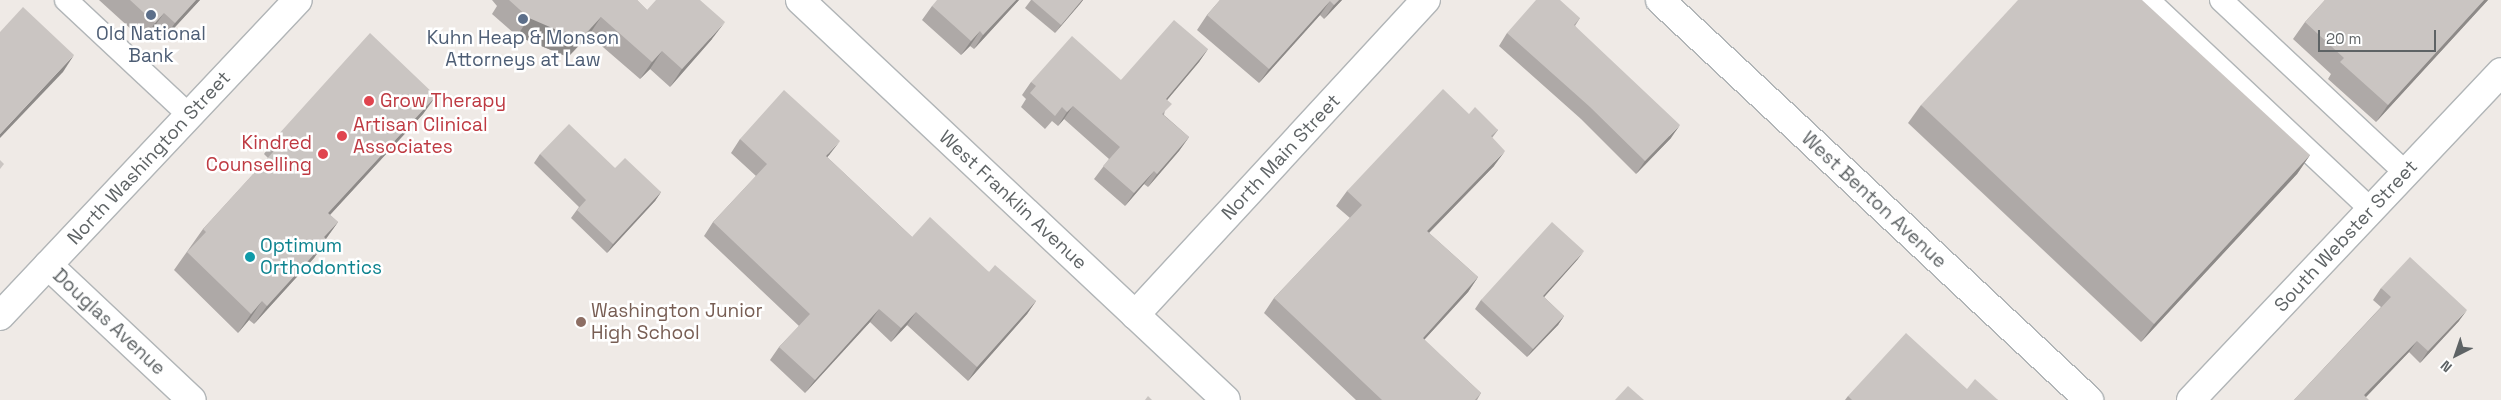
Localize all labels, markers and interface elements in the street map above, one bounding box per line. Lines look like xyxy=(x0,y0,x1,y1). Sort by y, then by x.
marker: Old National Bank xyxy=(145,9,157,21)
marker: Kuhn Heap & Monson Attorneys at Law xyxy=(517,13,529,25)
scale bar xyxy=(2321,20,2438,52)
place label: Old National Bank xyxy=(96,23,206,67)
place label: Kuhn Heap & Monson Attorneys at Law xyxy=(427,27,619,71)
text: 20 m xyxy=(2326,29,2361,48)
street label: North Washington Street xyxy=(63,66,235,250)
street label: North Main Street xyxy=(1217,89,1345,225)
place label: Grow Therapy xyxy=(380,90,507,112)
marker: Grow Therapy xyxy=(362,94,376,108)
place label: Artisan Clinical Associates xyxy=(353,114,488,158)
street label: West Franklin Avenue xyxy=(934,126,1092,274)
street label: West Benton Avenue xyxy=(1797,127,1951,273)
marker: Artisan Clinical Associates xyxy=(335,129,349,143)
place label: Kindred Counselling xyxy=(206,132,312,176)
marker: Kindred Counselling xyxy=(316,147,330,161)
street label: South Webster Street xyxy=(2270,155,2422,317)
place label: Optimum Orthodontics xyxy=(260,235,382,279)
marker: Optimum Orthodontics xyxy=(244,251,256,263)
street label: Douglas Avenue xyxy=(48,264,170,380)
place label: Washington Junior High School xyxy=(591,300,763,344)
marker: Washington Junior High School xyxy=(575,316,587,328)
north arrow xyxy=(2431,330,2481,380)
text: N xyxy=(2437,356,2456,376)

